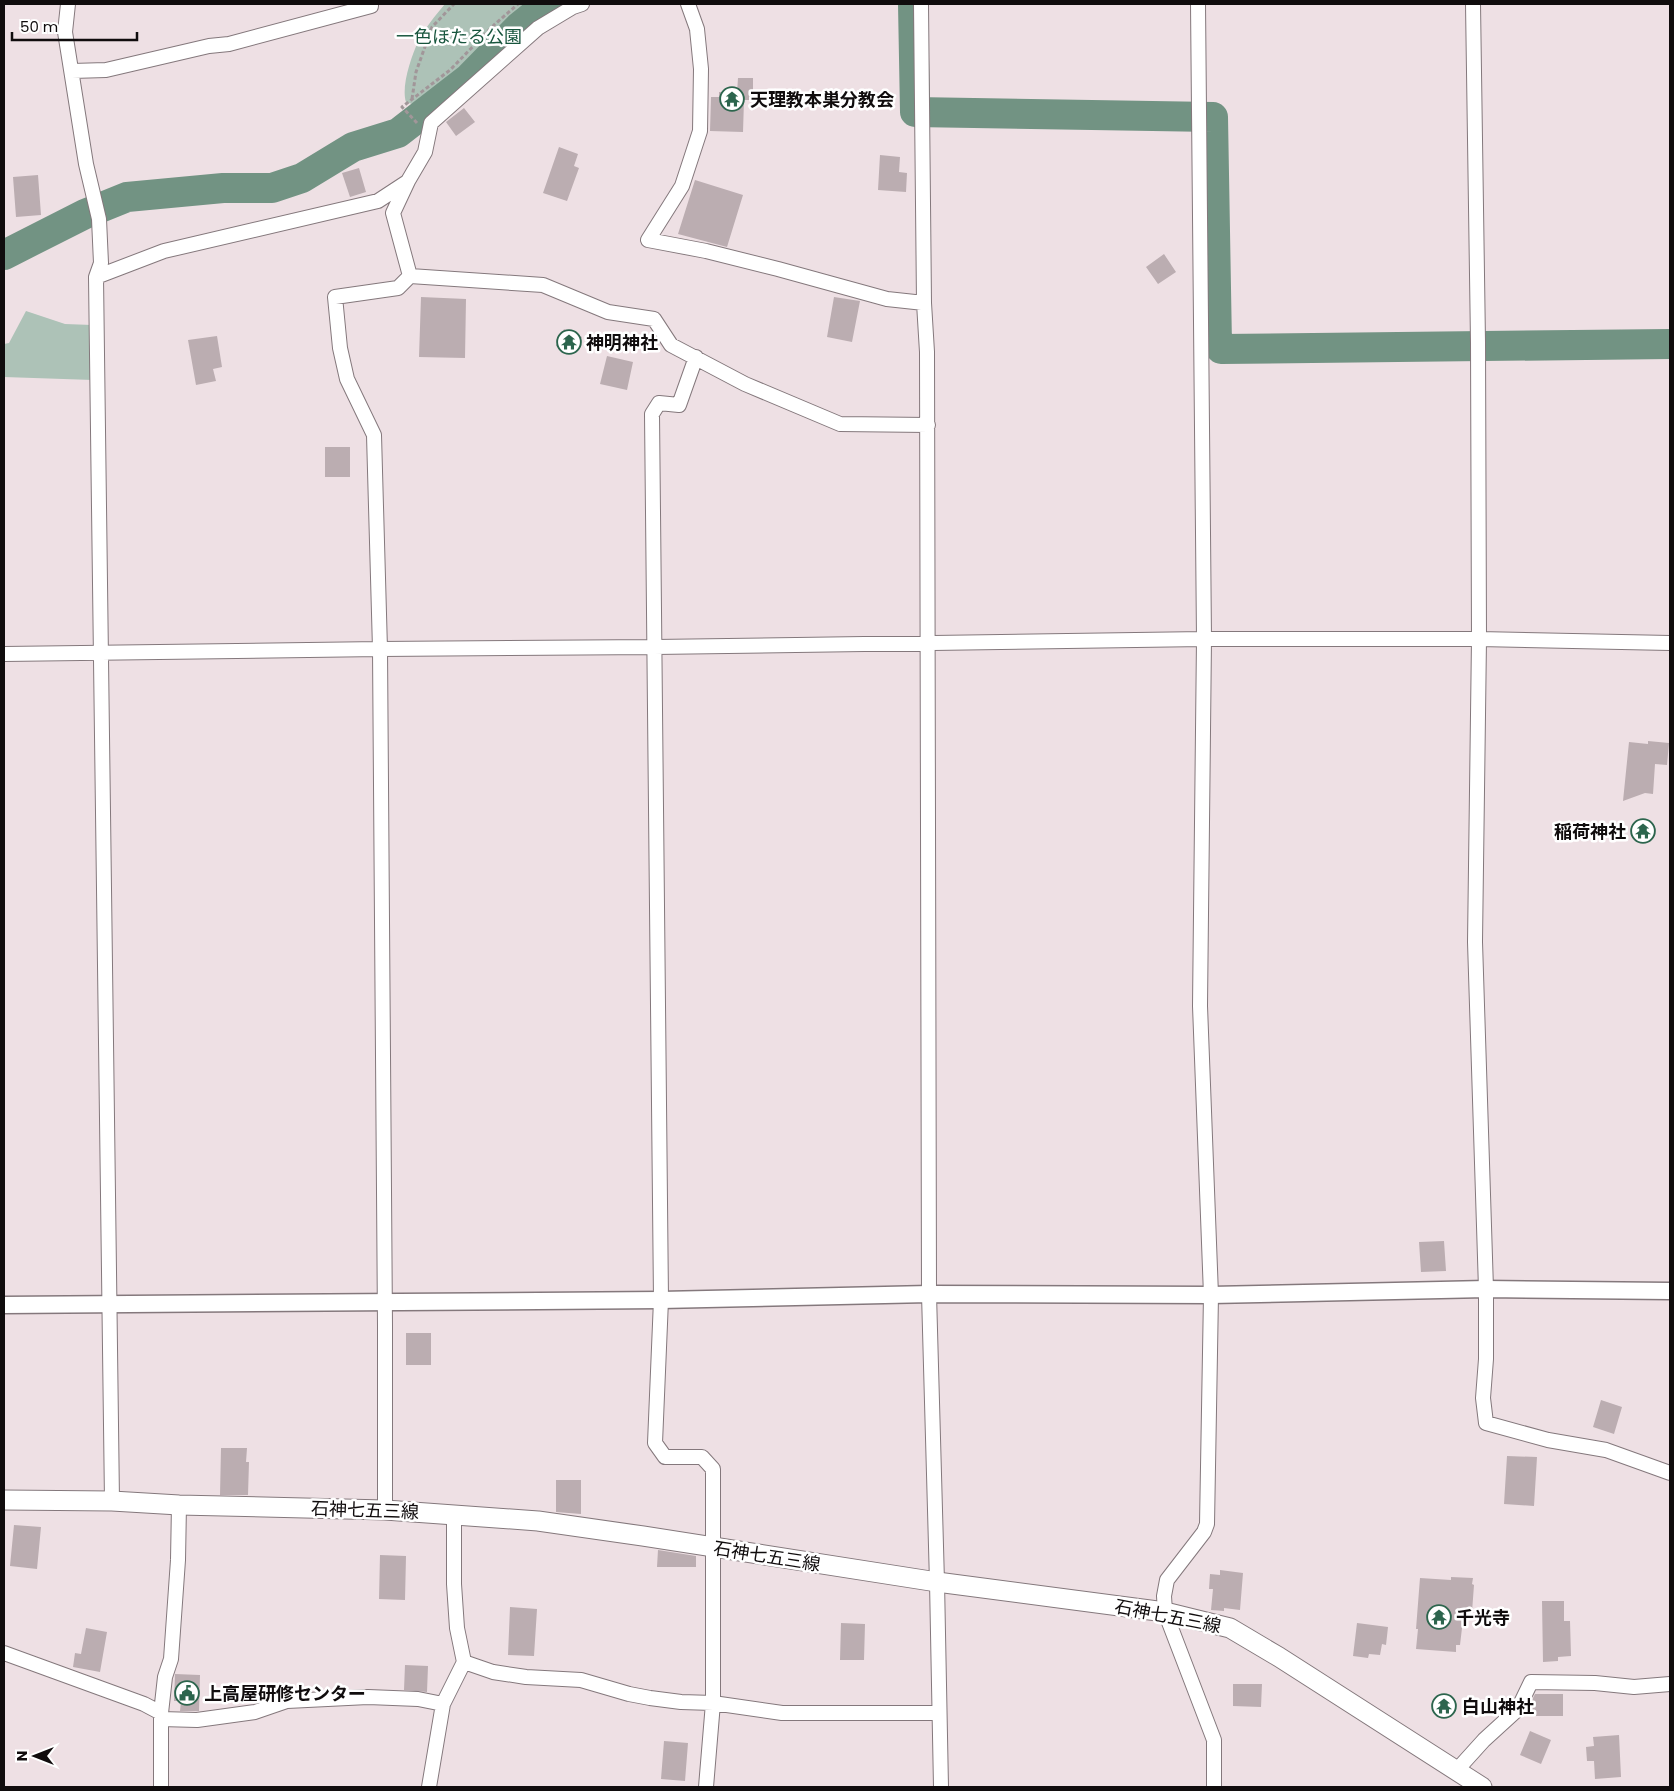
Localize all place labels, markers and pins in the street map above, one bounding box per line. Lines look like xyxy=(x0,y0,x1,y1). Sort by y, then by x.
temple icon: 天理教本巣分教会 xyxy=(719,86,745,112)
place label: 天理教本巣分教会 xyxy=(750,87,894,112)
temple icon: 神明神社 xyxy=(556,329,582,355)
place label: 神明神社 xyxy=(586,330,658,355)
temple icon: 稲荷神社 xyxy=(1630,818,1656,844)
place label: 稲荷神社 xyxy=(1554,819,1626,844)
temple icon: 千光寺 xyxy=(1426,1604,1452,1630)
place label: 千光寺 xyxy=(1456,1605,1510,1630)
public building icon: 上高屋研修センター xyxy=(174,1680,200,1706)
place label: 上高屋研修センター xyxy=(204,1681,366,1706)
temple icon: 白山神社 xyxy=(1431,1693,1457,1719)
place label: 白山神社 xyxy=(1462,1694,1534,1719)

